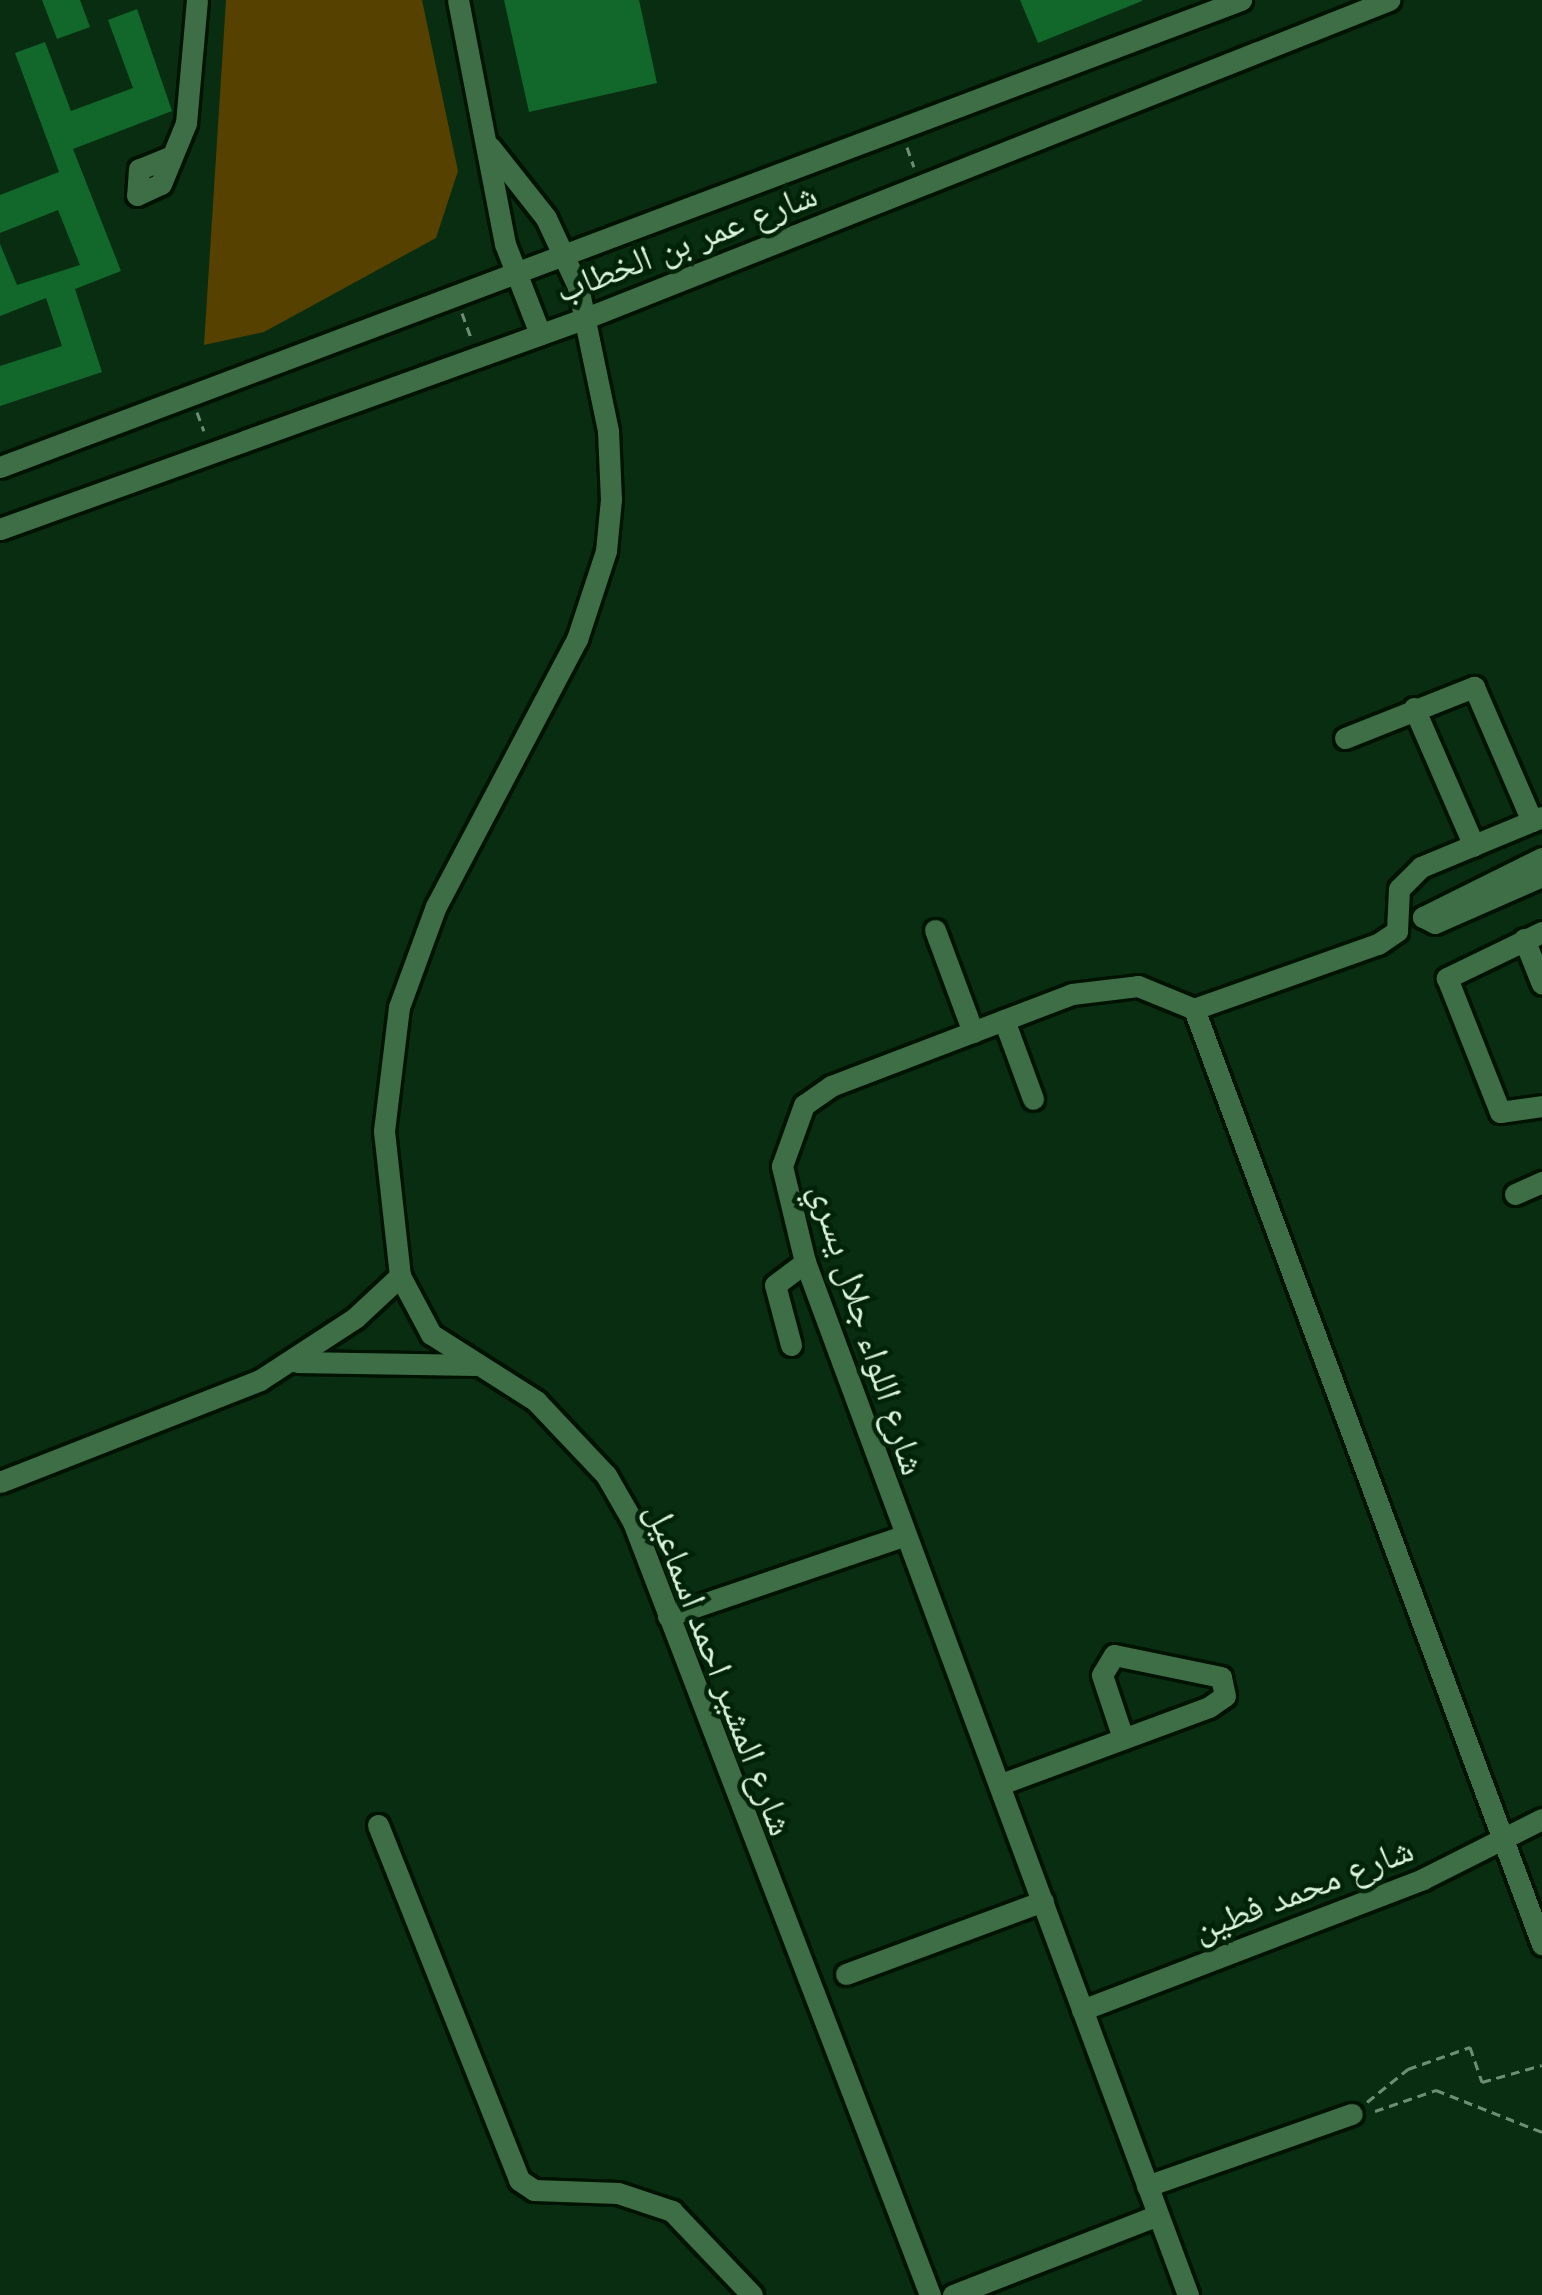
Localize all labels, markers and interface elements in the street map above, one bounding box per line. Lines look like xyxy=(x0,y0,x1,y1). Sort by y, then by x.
street label: شارع عمر بن الخطاب xyxy=(549,172,823,312)
street label: شارع اللواء جلال يسري xyxy=(801,1178,935,1480)
street label: شارع المشير احمد اسماعيل xyxy=(637,1497,803,1841)
street label: شارع محمد فطين xyxy=(1187,1827,1419,1951)

